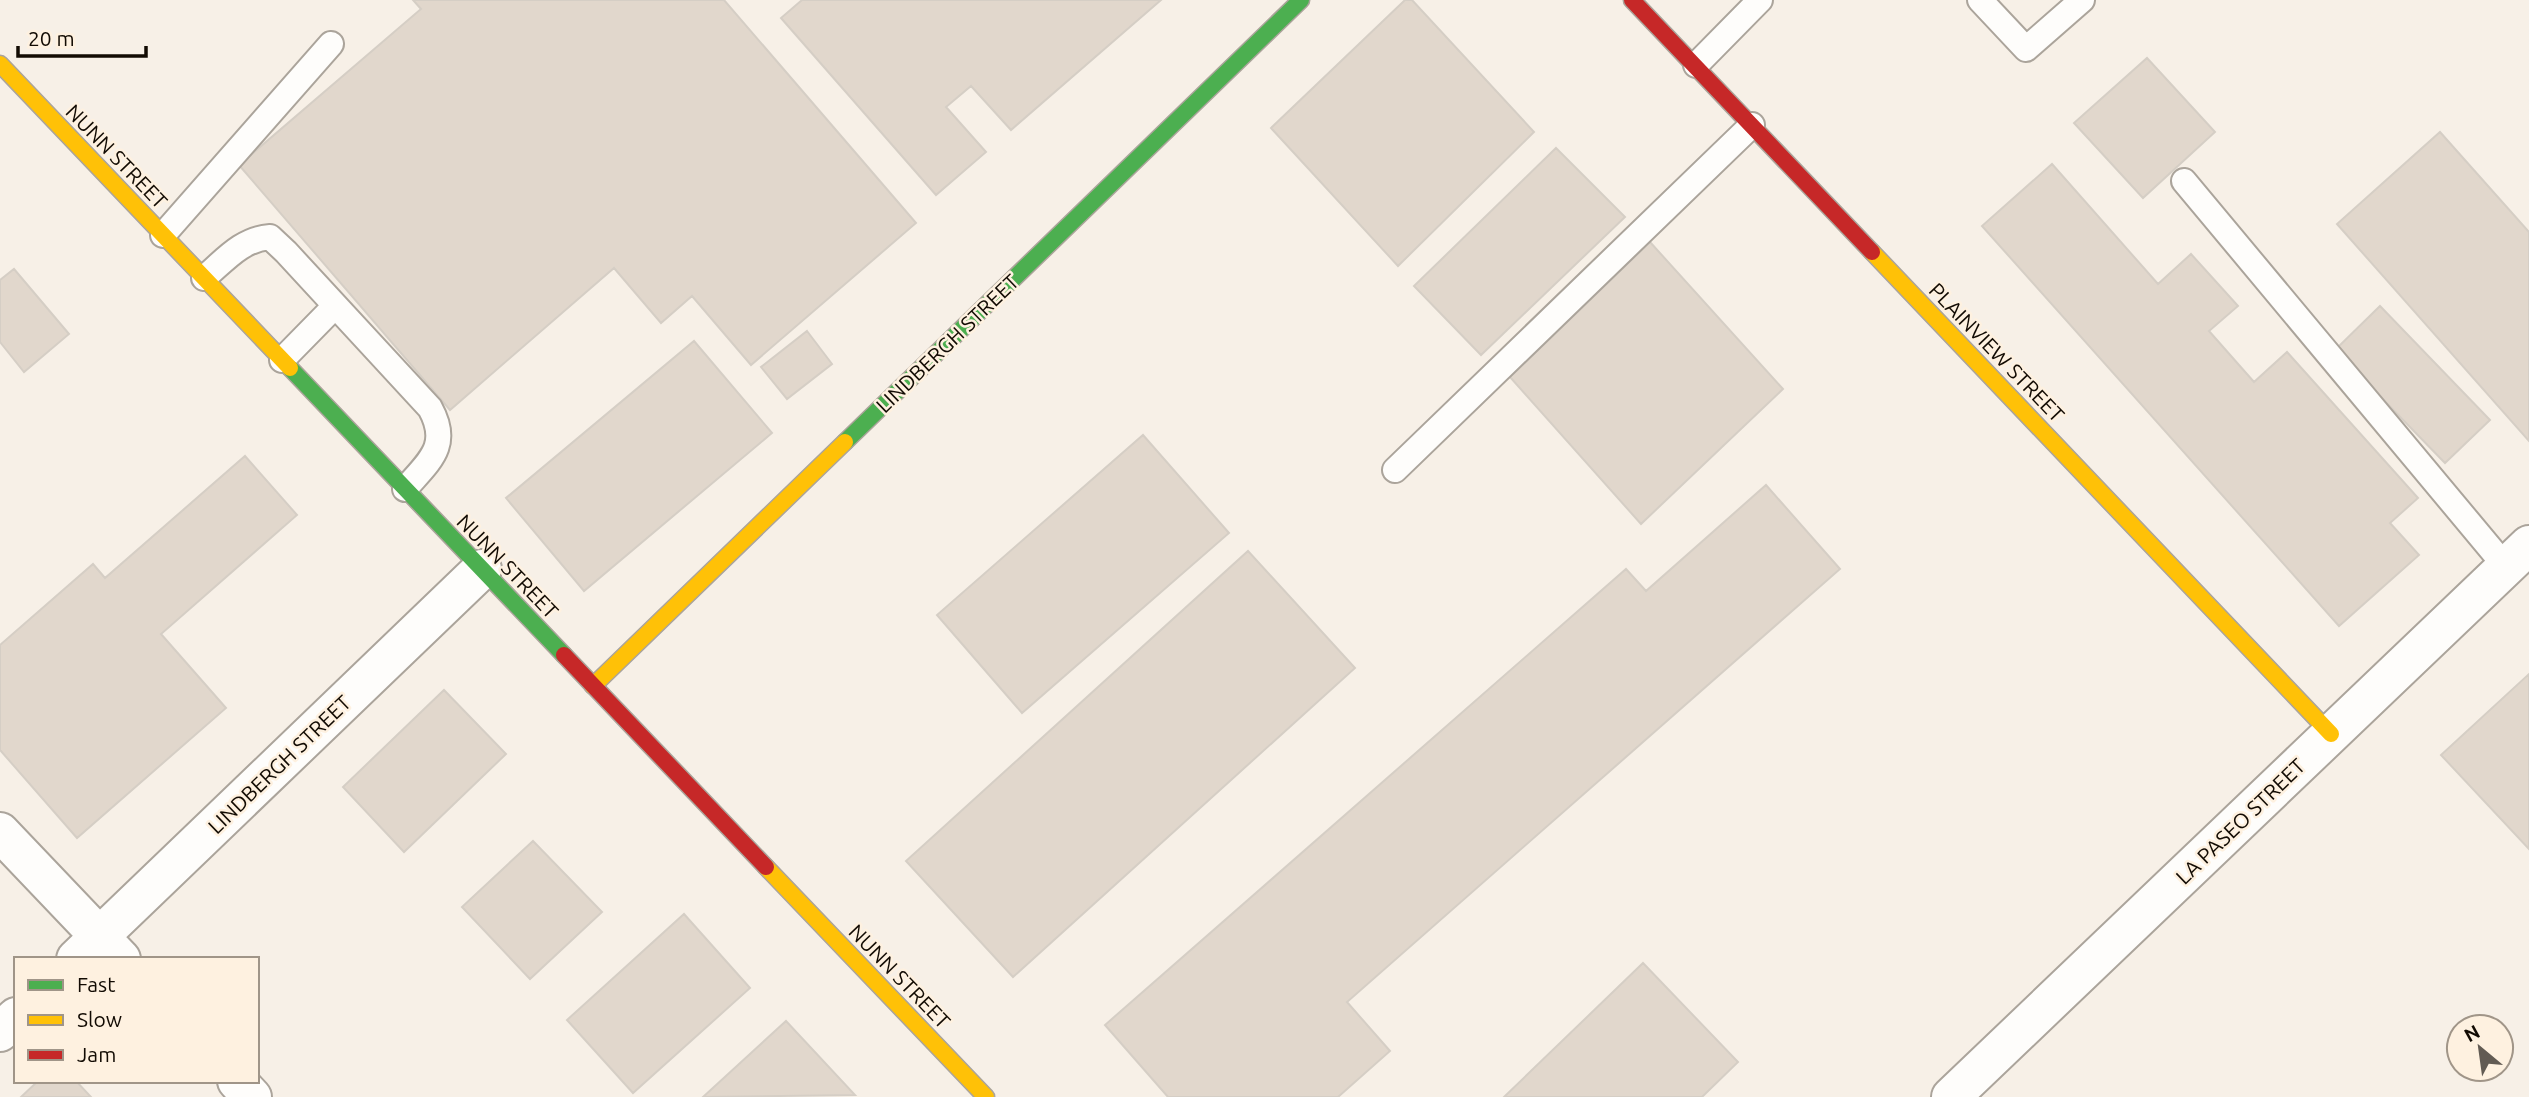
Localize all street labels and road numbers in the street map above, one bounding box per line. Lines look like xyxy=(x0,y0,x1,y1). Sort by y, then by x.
street label: NUNN STREET xyxy=(61,99,173,213)
street label: LINDBERGH STREET xyxy=(871,269,1023,417)
street label: PLAINVIEW STREET xyxy=(1925,278,2070,427)
street label: NUNN STREET xyxy=(452,509,564,623)
street label: LINDBERGH STREET xyxy=(203,690,355,838)
street label: LA PASEO STREET xyxy=(2171,753,2310,889)
street label: NUNN STREET xyxy=(844,919,956,1033)

